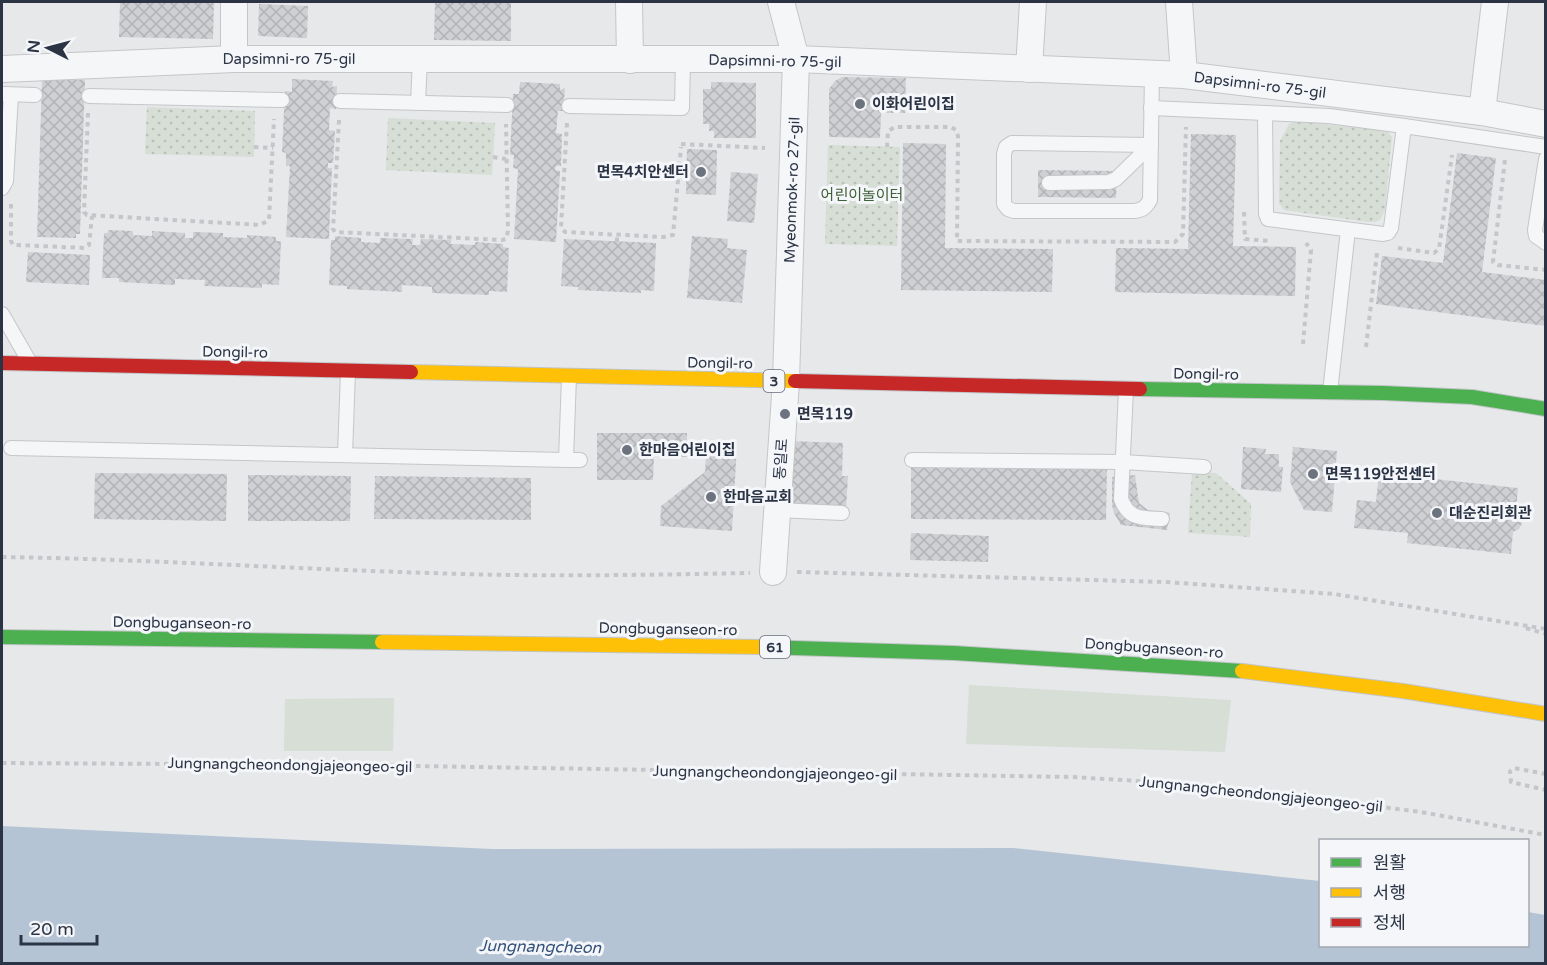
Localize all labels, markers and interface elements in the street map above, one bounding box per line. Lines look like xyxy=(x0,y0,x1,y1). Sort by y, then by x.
north arrow xyxy=(18,18,78,78)
text: N xyxy=(23,39,45,54)
street label: Dapsimni-ro 75-gil xyxy=(222,50,356,68)
street label: Dapsimni-ro 75-gil xyxy=(708,51,842,71)
street label: Dapsimni-ro 75-gil xyxy=(1193,68,1327,102)
place label: 이화어린이집 xyxy=(872,95,955,113)
marker: 이화어린이집 xyxy=(853,97,867,111)
street label: Myeonmok-ro 27-gil xyxy=(780,117,804,263)
place label: 면목4치안센터 xyxy=(597,163,689,181)
marker: 면목4치안센터 xyxy=(694,165,708,179)
park label: 어린이놀이터 xyxy=(821,186,903,204)
street label: Dongil-ro xyxy=(202,342,268,362)
street label: Dongil-ro xyxy=(687,353,753,373)
street label: Dongil-ro xyxy=(1173,364,1239,384)
road number: 3 xyxy=(764,370,784,392)
place label: 면목119 xyxy=(797,405,853,423)
marker: 면목119 xyxy=(778,407,792,421)
street label: 동일로 xyxy=(771,438,791,480)
place label: 한마음어린이집 xyxy=(639,441,736,459)
marker: 한마음어린이집 xyxy=(620,443,634,457)
place label: 면목119안전센터 xyxy=(1325,465,1436,483)
marker: 면목119안전센터 xyxy=(1306,467,1320,481)
place label: 한마음교회 xyxy=(723,488,792,506)
marker: 한마음교회 xyxy=(704,490,718,504)
place label: 대순진리회관 xyxy=(1449,504,1532,522)
marker: 대순진리회관 xyxy=(1430,506,1444,520)
street label: Dongbuganseon-ro xyxy=(112,613,252,633)
street label: Dongbuganseon-ro xyxy=(598,619,738,639)
street label: Dongbuganseon-ro xyxy=(1084,634,1224,662)
road number: 61 xyxy=(760,636,790,658)
street label: Jungnangcheondongjajeongeo-gil xyxy=(167,754,413,776)
street label: Jungnangcheondongjajeongeo-gil xyxy=(652,762,898,784)
street label: Jungnangcheondongjajeongeo-gil xyxy=(1138,772,1384,816)
legend xyxy=(1319,839,1529,947)
text: 원활 xyxy=(1373,852,1406,874)
text: 서행 xyxy=(1373,882,1406,904)
scale bar xyxy=(21,908,98,946)
text: 정체 xyxy=(1373,912,1406,934)
text: 20 m xyxy=(30,918,74,940)
water label: Jungnangcheon xyxy=(479,936,603,958)

